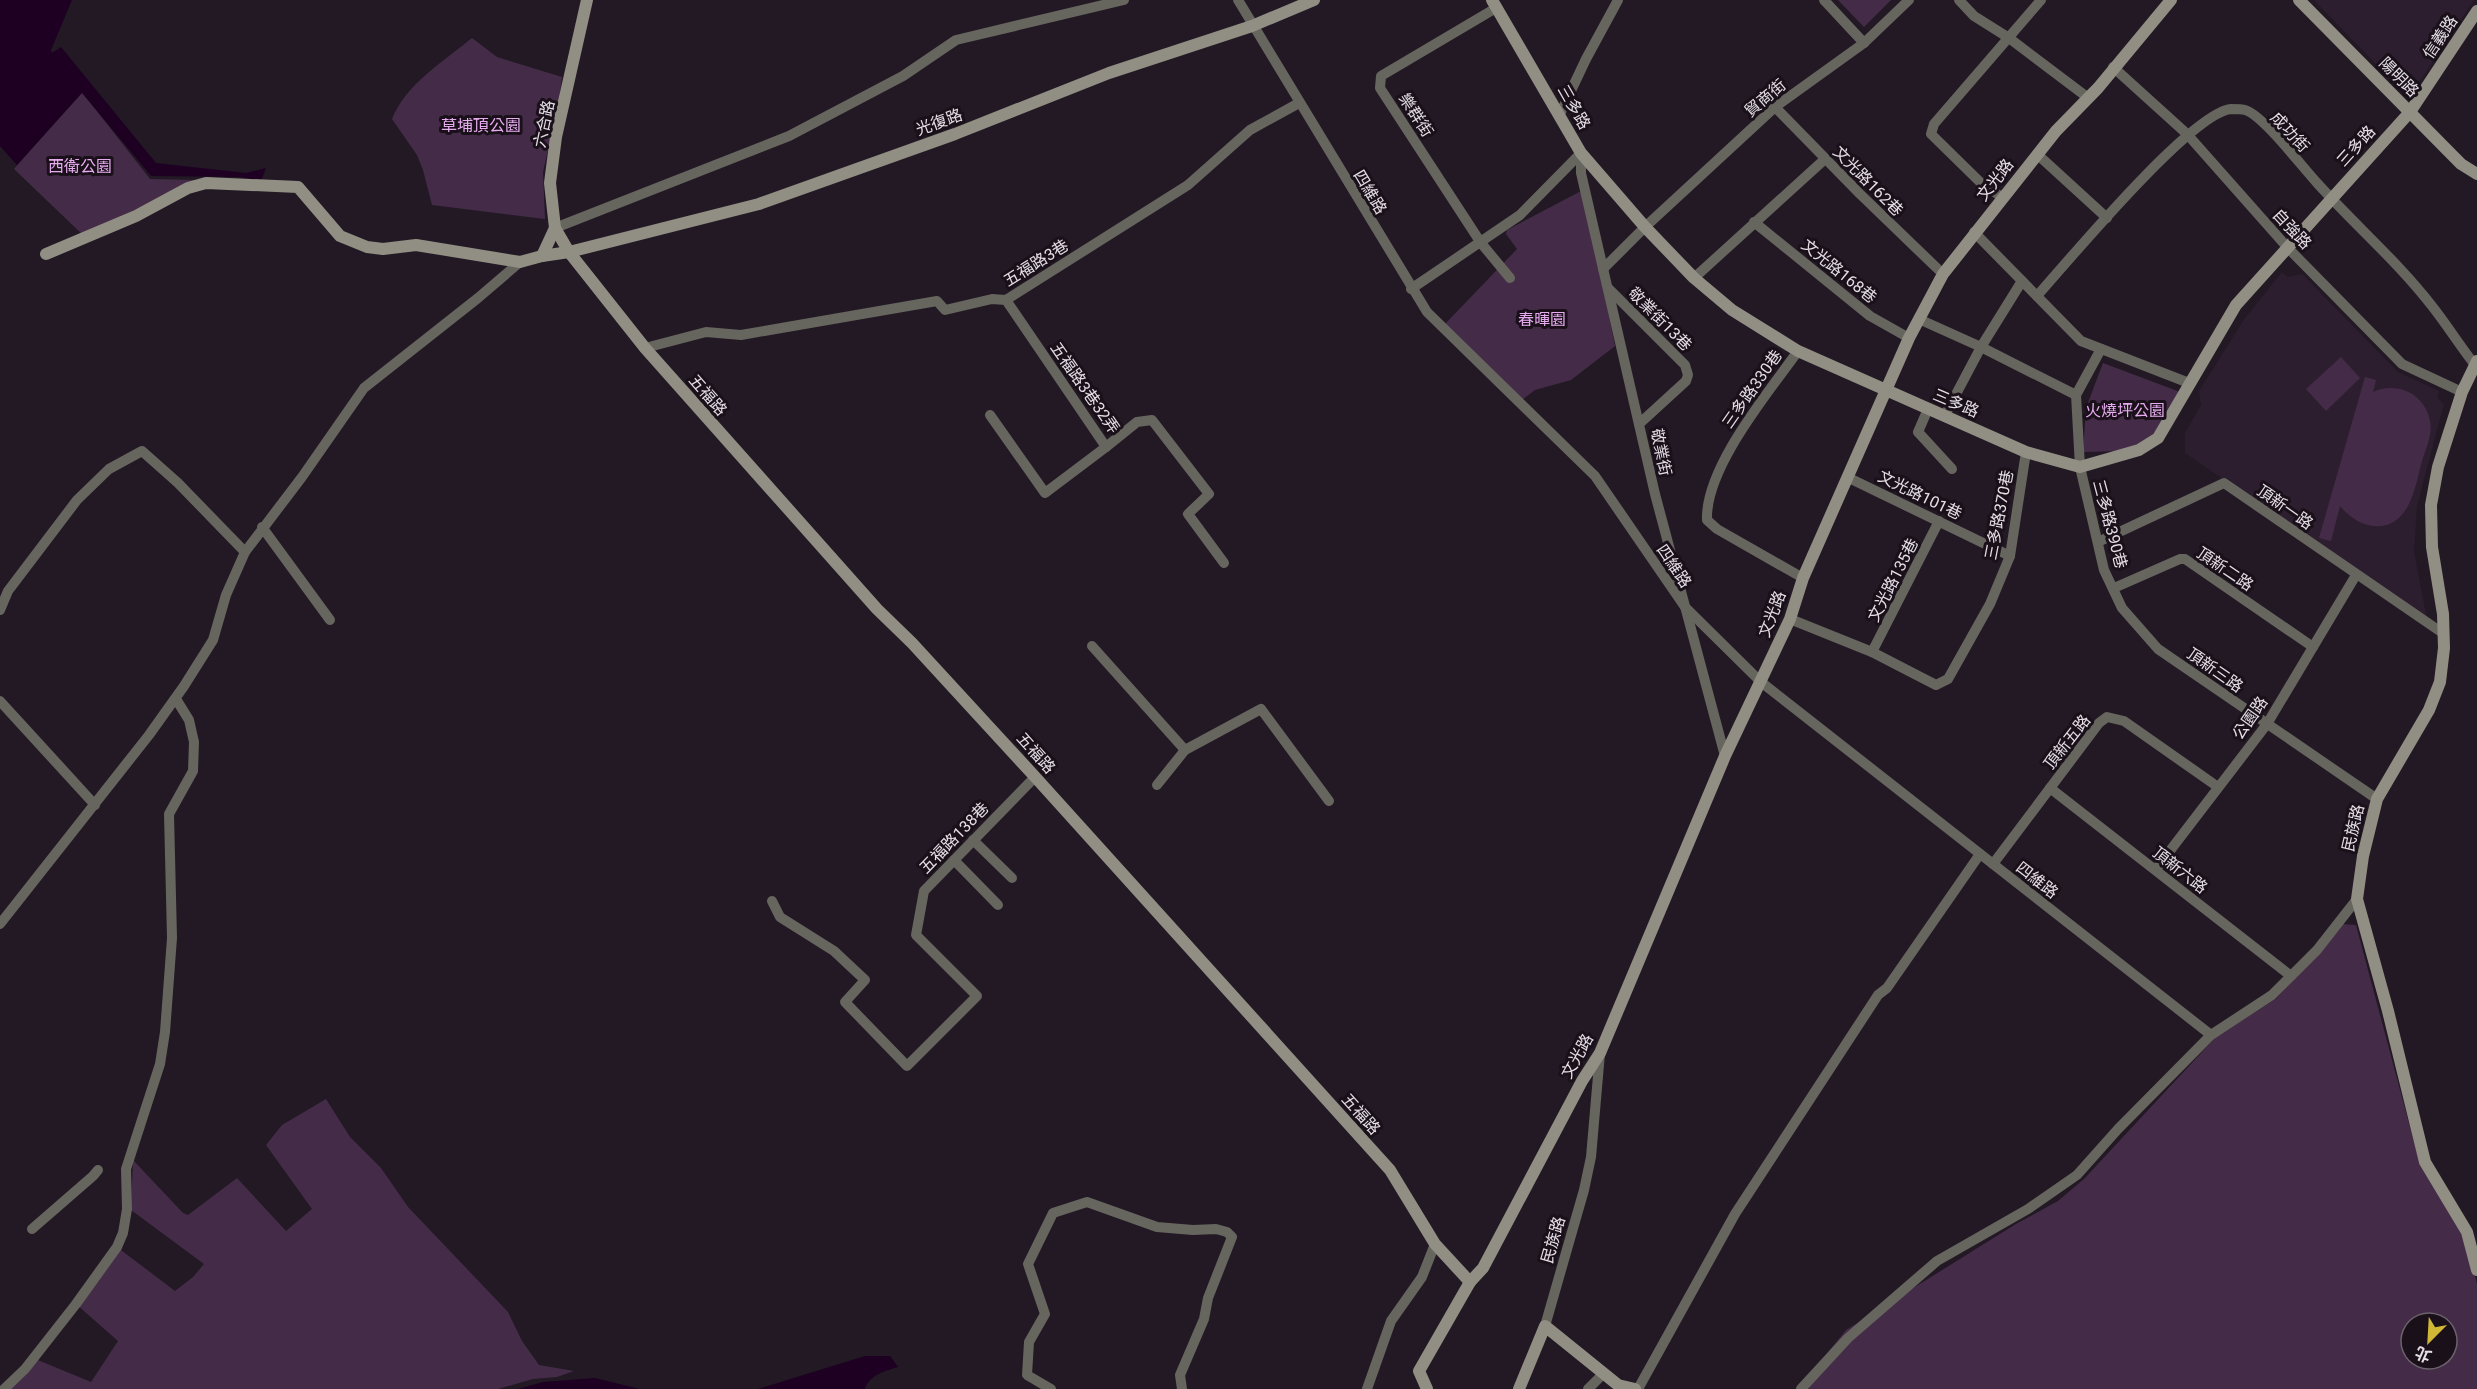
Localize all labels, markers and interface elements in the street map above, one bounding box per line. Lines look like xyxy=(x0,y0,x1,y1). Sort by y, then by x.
street label: 信義路 xyxy=(2419,12,2461,62)
street label: 陽明路 xyxy=(2375,53,2423,101)
street label: 貿商街 xyxy=(1741,75,1789,121)
street label: 三多路 xyxy=(1554,81,1594,133)
street label: 樂群街 xyxy=(1395,90,1437,140)
street label: 六合路 xyxy=(530,99,558,149)
street label: 光復路 xyxy=(913,105,965,139)
street label: 成功街 xyxy=(2267,108,2313,156)
park label: 草埔頂公園 xyxy=(441,116,521,135)
street label: 三多路 xyxy=(2333,122,2379,170)
street label: 文光路162巷 xyxy=(1829,142,1907,220)
street label: 文光路 xyxy=(1973,155,2017,205)
park label: 西衛公園 xyxy=(48,157,112,176)
street label: 四維路 xyxy=(1349,167,1391,217)
street label: 自強路 xyxy=(2269,205,2315,253)
street label: 文光路168巷 xyxy=(1798,235,1880,307)
street label: 五福路3巷 xyxy=(1000,236,1072,290)
street label: 敬業街13巷 xyxy=(1624,283,1696,355)
park label: 春暉園 xyxy=(1518,310,1566,329)
street label: 五福路3巷32弄 xyxy=(1047,339,1123,437)
street label: 三多路330巷 xyxy=(1718,346,1786,432)
street label: 五福路 xyxy=(685,371,731,419)
street label: 三多路 xyxy=(1930,385,1982,421)
park label: 火燒坪公園 xyxy=(2085,401,2165,420)
street label: 敬業街 xyxy=(1647,427,1675,477)
street label: 文光路101巷 xyxy=(1875,467,1965,523)
street label: 三多路370巷 xyxy=(1981,469,2017,561)
street label: 三多路390巷 xyxy=(2089,478,2131,570)
street label: 頂新一路 xyxy=(2253,481,2317,533)
street label: 文光路135巷 xyxy=(1864,535,1922,625)
street label: 四維路 xyxy=(1653,541,1695,591)
street label: 頂新二路 xyxy=(2193,543,2257,595)
street label: 文光路 xyxy=(1755,588,1789,640)
street label: 頂新三路 xyxy=(2183,644,2247,696)
street label: 公園路 xyxy=(2228,693,2272,743)
street label: 頂新五路 xyxy=(2040,711,2094,773)
street label: 五福路 xyxy=(1013,729,1059,777)
street label: 五福路138巷 xyxy=(916,799,992,877)
street label: 民族路 xyxy=(2338,802,2368,854)
street label: 頂新六路 xyxy=(2149,843,2211,897)
street label: 四維路 xyxy=(2012,858,2062,902)
street label: 文光路 xyxy=(1557,1030,1597,1082)
street label: 五福路 xyxy=(1338,1090,1384,1138)
street label: 民族路 xyxy=(1537,1214,1569,1266)
north arrow xyxy=(2399,1311,2459,1371)
text: 北 xyxy=(2412,1342,2434,1366)

